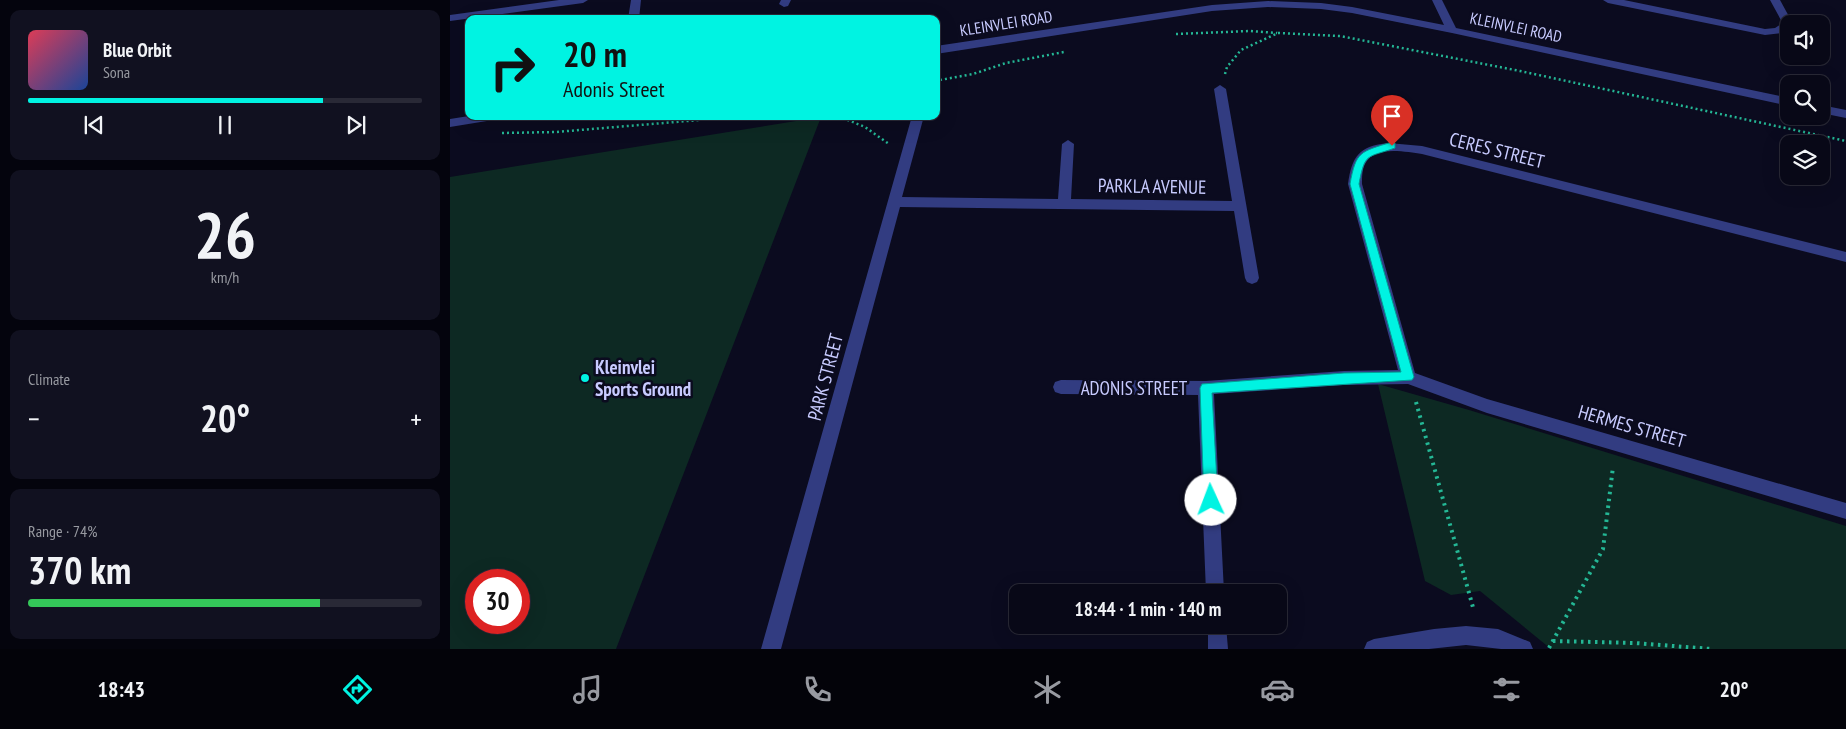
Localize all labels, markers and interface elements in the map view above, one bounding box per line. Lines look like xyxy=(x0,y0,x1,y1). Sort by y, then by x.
street label: KLEINVLEI ROAD xyxy=(958,6,1054,40)
street label: KLEINVLEI ROAD xyxy=(1468,8,1564,46)
map controls xyxy=(1780,15,1830,185)
button: sound xyxy=(1780,15,1830,65)
text: 20 m xyxy=(563,31,627,77)
icon: right xyxy=(480,35,545,100)
text: Blue Orbit xyxy=(103,38,172,62)
text: Sona xyxy=(103,62,130,82)
text: Adonis Street xyxy=(563,75,665,103)
button: search xyxy=(1780,75,1830,125)
pin xyxy=(1371,95,1413,146)
icon: arrive xyxy=(1378,102,1406,130)
icon: previous xyxy=(80,111,108,139)
icon: pause xyxy=(211,111,239,139)
icon: next xyxy=(342,111,370,139)
street label: CERES STREET xyxy=(1447,127,1547,173)
button: layers xyxy=(1780,135,1830,185)
street label: PARKLA AVENUE xyxy=(1098,173,1206,199)
text: 26 xyxy=(194,192,256,276)
text: km/h xyxy=(211,267,239,287)
street label: PARK STREET xyxy=(802,330,848,423)
place label: Kleinvlei Sports Ground xyxy=(595,355,691,401)
text: Climate xyxy=(28,369,70,389)
marker: Kleinvlei Sports Ground xyxy=(579,372,591,384)
street label: ADONIS STREET xyxy=(1081,376,1188,400)
text: 20° xyxy=(200,393,250,442)
street label: HERMES STREET xyxy=(1576,399,1689,453)
text: − xyxy=(28,400,40,437)
text: + xyxy=(410,400,422,437)
position arrow xyxy=(1184,473,1236,525)
text: Range · 74% xyxy=(28,521,97,541)
text: 370 km xyxy=(28,545,131,594)
speed limit sign: 30 xyxy=(465,569,530,634)
text: 18:44 · 1 min · 140 m xyxy=(1075,597,1221,621)
icon: directions xyxy=(340,672,375,707)
icon: music xyxy=(570,672,605,707)
icon: phone xyxy=(800,672,835,707)
icon: climate xyxy=(1030,672,1065,707)
icon: car xyxy=(1260,672,1295,707)
icon: filters xyxy=(1489,672,1524,707)
text: 18:43 xyxy=(97,675,145,703)
text: 20° xyxy=(1719,675,1748,703)

